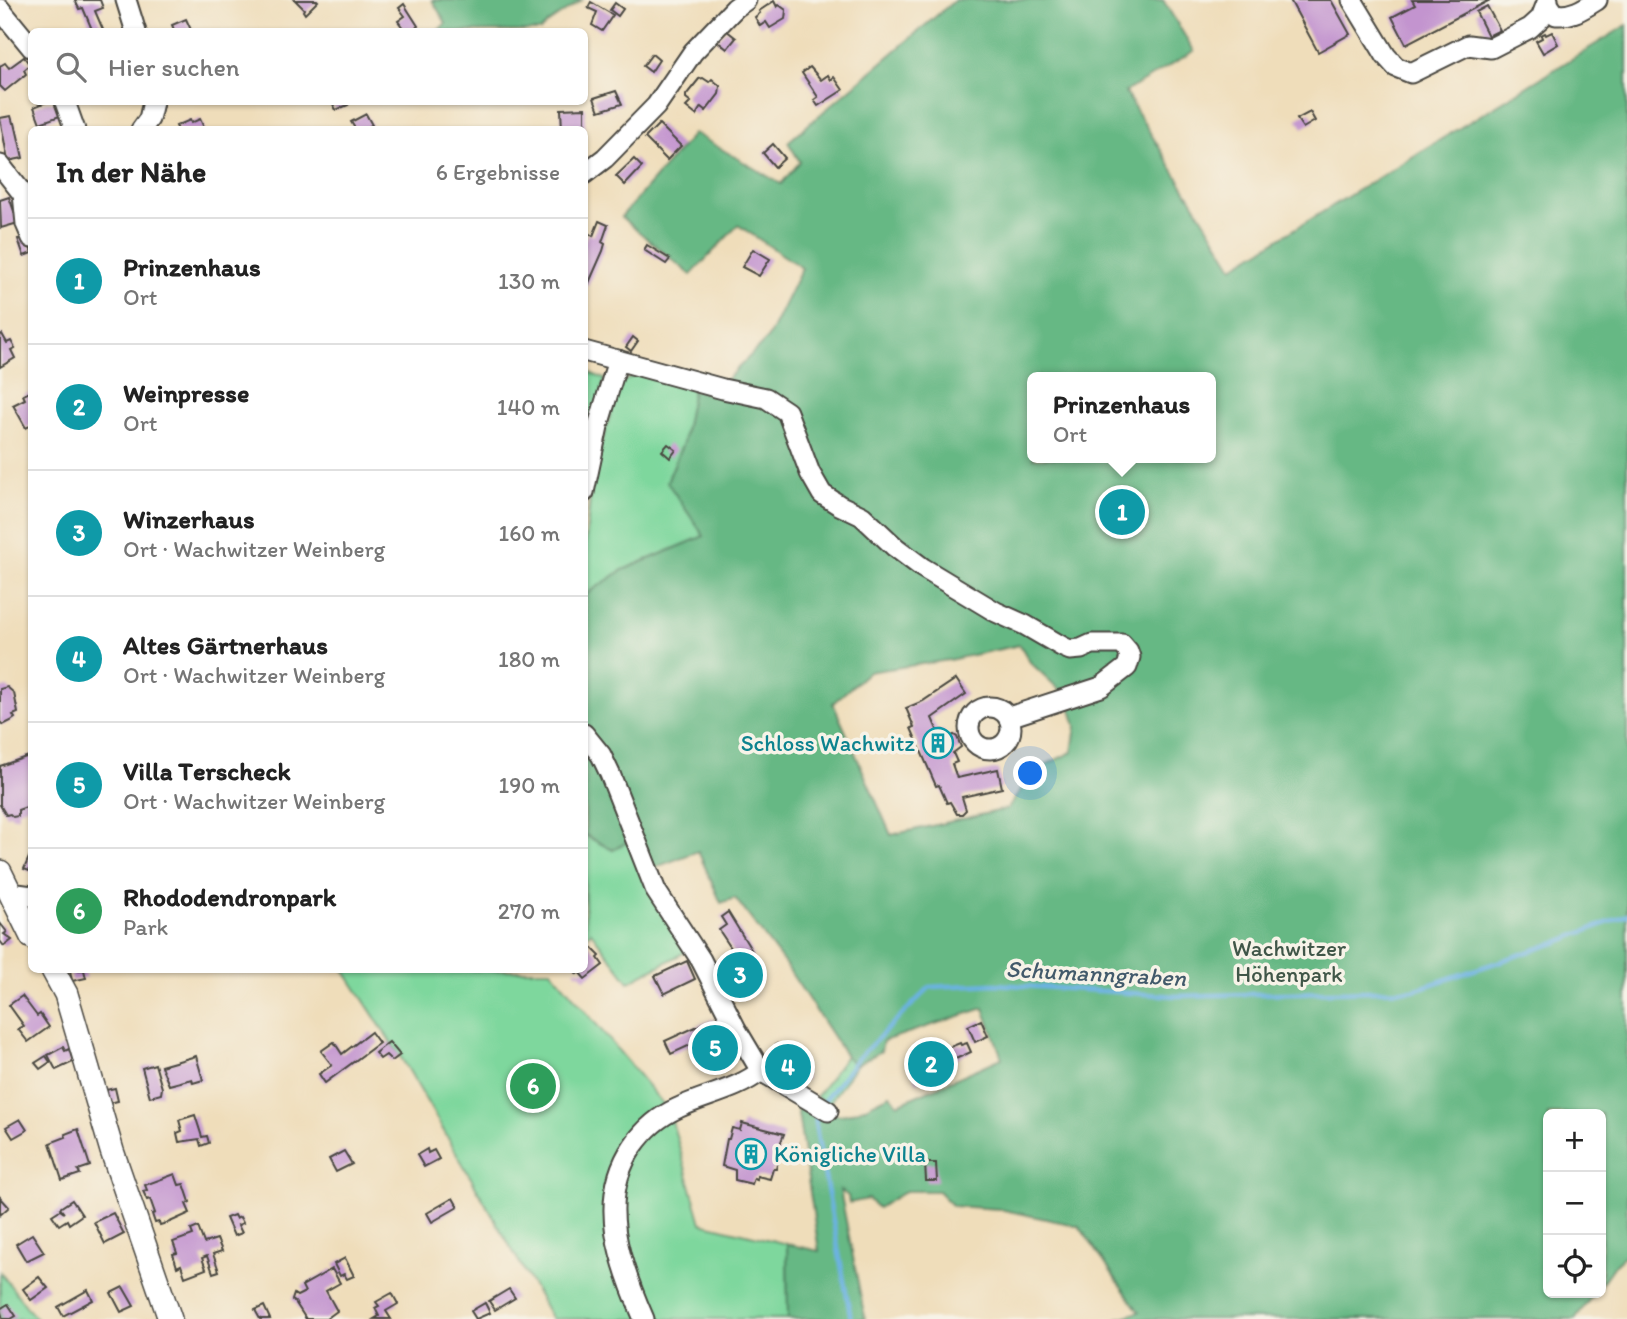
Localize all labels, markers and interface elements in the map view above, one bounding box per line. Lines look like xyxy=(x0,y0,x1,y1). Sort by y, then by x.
search box xyxy=(28,28,588,105)
icon: search xyxy=(52,48,90,86)
text: Hier suchen xyxy=(108,51,240,83)
text: In der Nähe xyxy=(56,153,206,190)
text: 6 Ergebnisse xyxy=(436,158,560,186)
text: Prinzenhaus xyxy=(123,251,261,283)
text: 1 xyxy=(74,267,84,295)
text: 130 m xyxy=(498,267,560,295)
text: Ort xyxy=(123,283,157,311)
popup xyxy=(1027,372,1216,463)
text: Weinpresse xyxy=(123,377,249,409)
text: Prinzenhaus xyxy=(1053,388,1190,420)
text: 2 xyxy=(73,393,85,421)
text: 140 m xyxy=(497,393,560,421)
text: Ort xyxy=(123,409,157,437)
text: Ort xyxy=(1053,420,1087,448)
pin: 1 xyxy=(1099,486,1145,538)
text: Winzerhaus xyxy=(123,503,255,535)
text: 3 xyxy=(73,519,85,547)
text: 160 m xyxy=(498,519,560,547)
text: Ort · Wachwitzer Weinberg xyxy=(123,535,385,563)
text: Altes Gärtnerhaus xyxy=(123,629,328,661)
text: 4 xyxy=(72,645,86,673)
text: 180 m xyxy=(498,645,560,673)
text: Ort · Wachwitzer Weinberg xyxy=(123,661,385,689)
building icon: Schloss Wachwitz xyxy=(921,726,955,760)
place label: Schloss Wachwitz xyxy=(741,729,915,757)
text: Villa Terscheck xyxy=(123,755,291,787)
your location xyxy=(1013,756,1047,790)
text: 5 xyxy=(73,771,85,799)
text: 190 m xyxy=(499,771,560,799)
text: Ort · Wachwitzer Weinberg xyxy=(123,787,385,815)
text: Rhododendronpark xyxy=(123,881,336,913)
text: 6 xyxy=(73,897,85,925)
text: 270 m xyxy=(498,897,560,925)
text: Park xyxy=(123,913,168,941)
park label: Wachwitzer Höhenpark xyxy=(1232,934,1346,988)
pin: 3 xyxy=(717,949,763,1001)
water label: Schumanngraben xyxy=(1005,954,1187,992)
pin: 5 xyxy=(692,1022,738,1074)
pin: 2 xyxy=(908,1038,954,1090)
pin: 4 xyxy=(765,1041,811,1093)
pin: 6 xyxy=(510,1060,556,1112)
map controls xyxy=(1543,1109,1606,1298)
button: + xyxy=(1543,1109,1606,1172)
building icon: Königliche Villa xyxy=(734,1137,768,1171)
place label: Königliche Villa xyxy=(774,1140,926,1168)
button: − xyxy=(1543,1172,1606,1235)
button: locate xyxy=(1543,1235,1606,1298)

